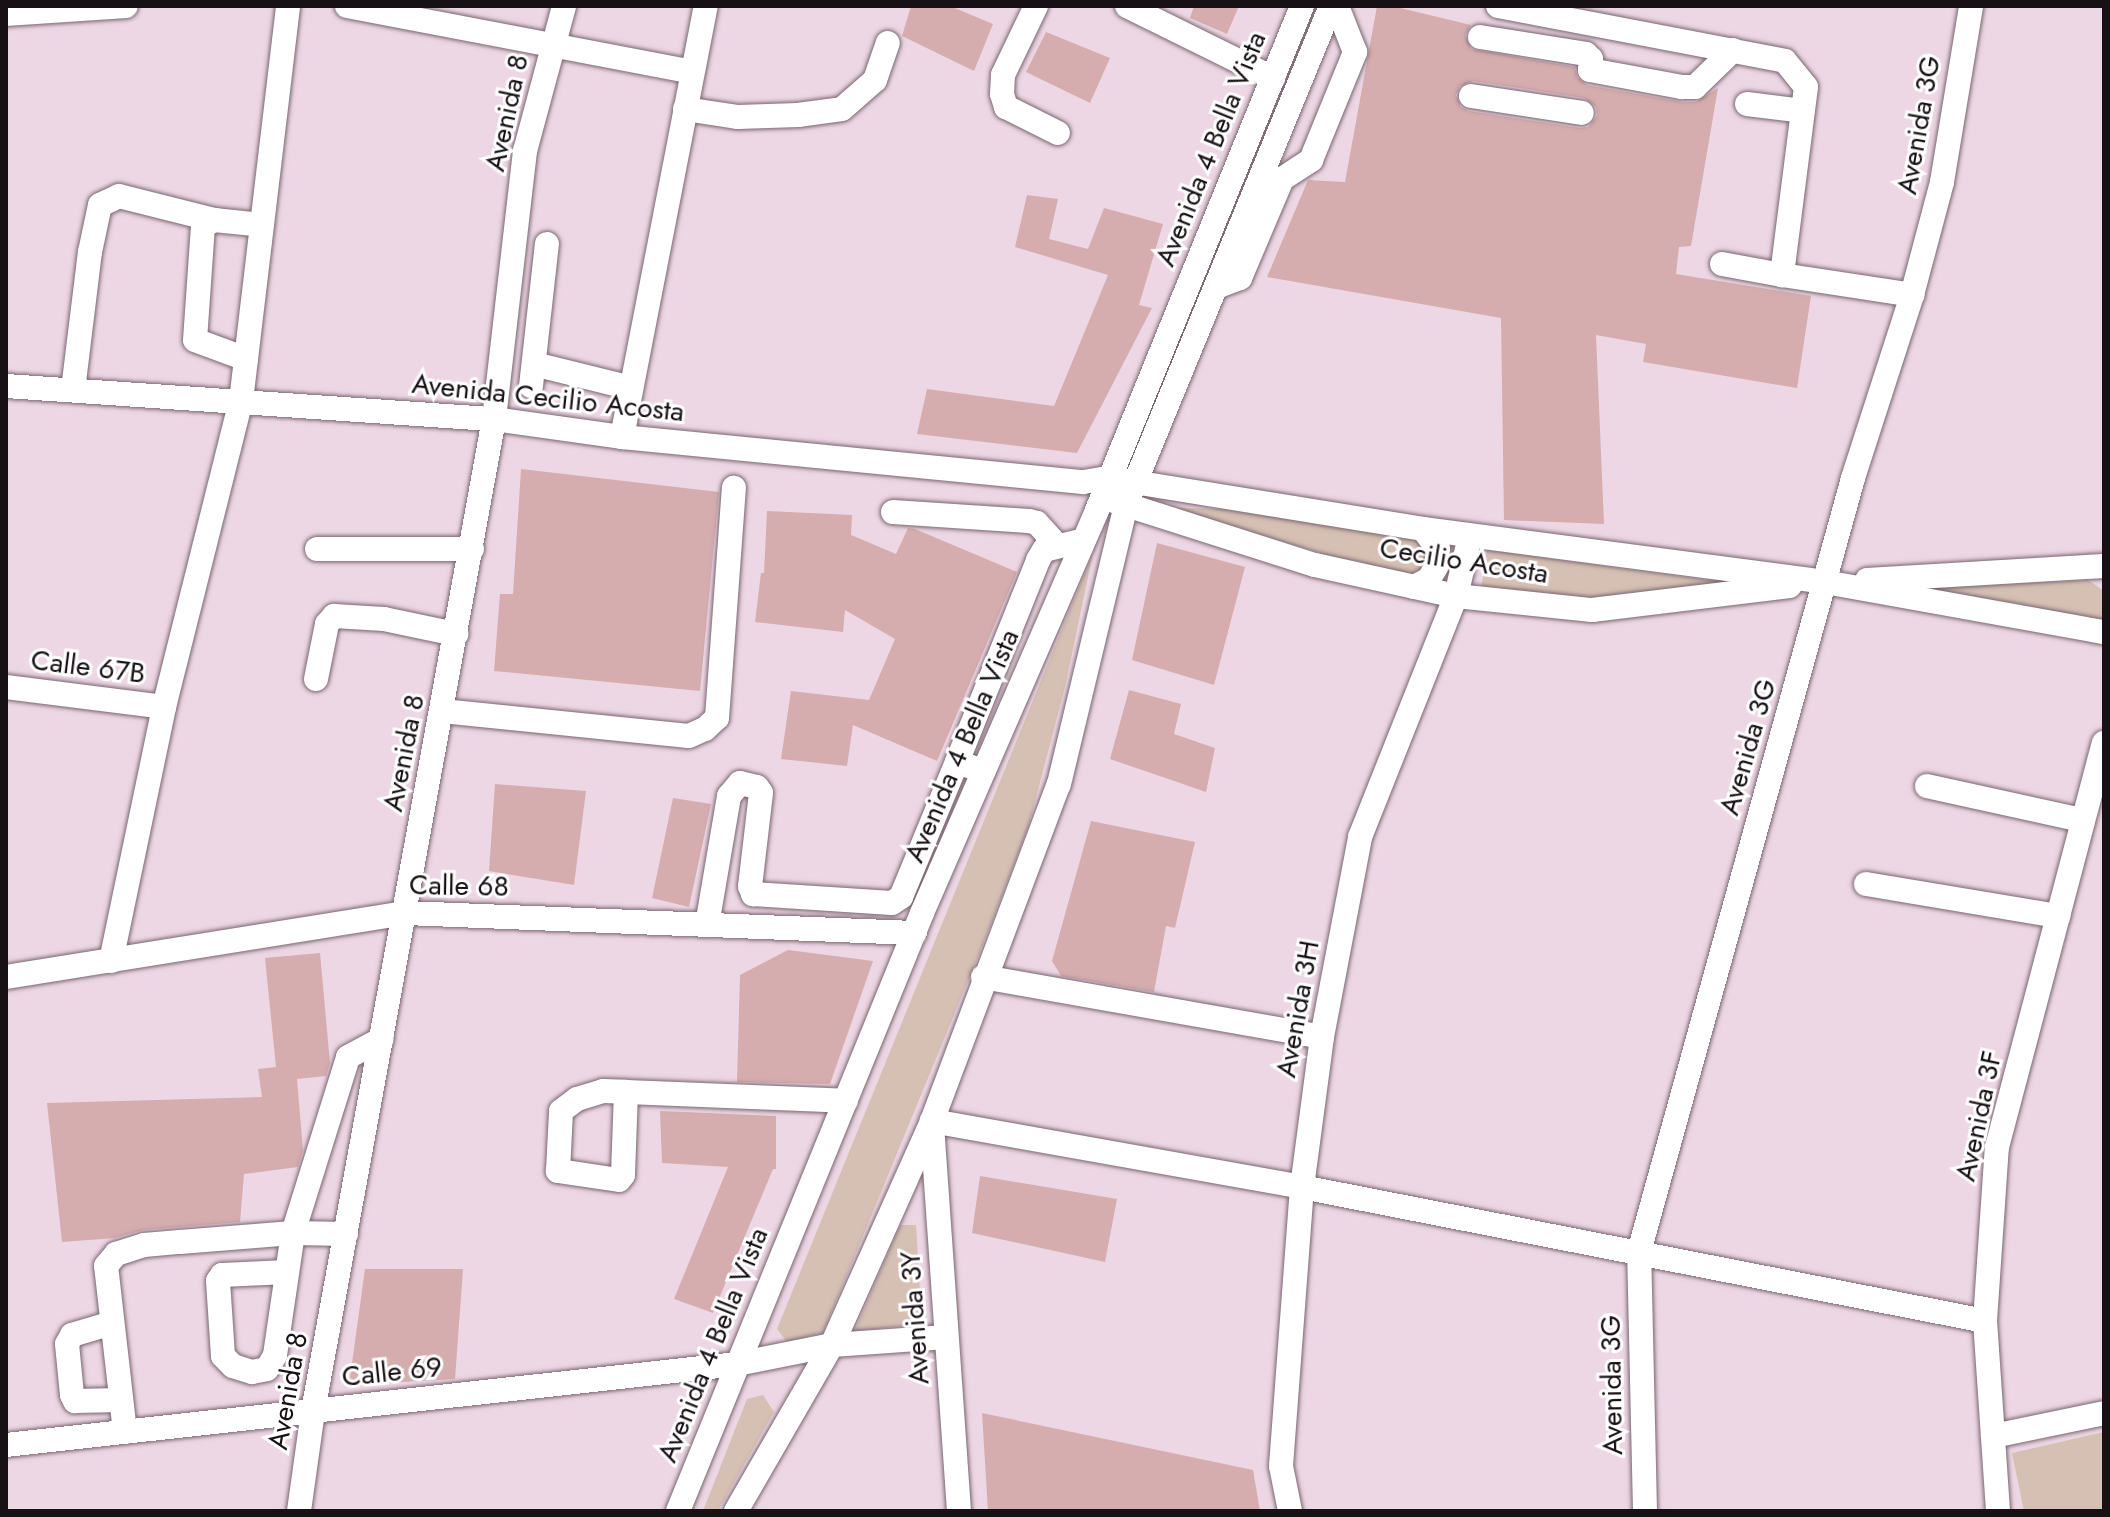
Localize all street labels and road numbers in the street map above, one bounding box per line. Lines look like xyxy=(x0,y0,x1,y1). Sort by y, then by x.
street label: Avenida 4 Bella Vista xyxy=(1149,27,1273,271)
street label: Avenida 8 xyxy=(478,52,536,174)
street label: Avenida 3G xyxy=(1890,53,1948,197)
street label: Avenida Cecilio Acosta xyxy=(410,367,686,429)
street label: Cecilio Acosta xyxy=(1377,531,1551,591)
street label: Avenida 4 Bella Vista xyxy=(898,624,1026,868)
street label: Calle 67B xyxy=(29,643,147,691)
street label: Avenida 3G xyxy=(1713,675,1783,819)
street label: Avenida 8 xyxy=(376,692,432,814)
street label: Calle 68 xyxy=(409,868,509,904)
street label: Avenida 3H xyxy=(1269,938,1327,1080)
street label: Avenida 3F xyxy=(1949,1048,2009,1184)
street label: Avenida 4 Bella Vista xyxy=(651,1223,775,1467)
street label: Avenida 3Y xyxy=(894,1250,936,1386)
street label: Avenida 3G xyxy=(1594,1315,1630,1455)
street label: Avenida 8 xyxy=(261,1330,315,1452)
street label: Calle 69 xyxy=(340,1350,444,1394)

